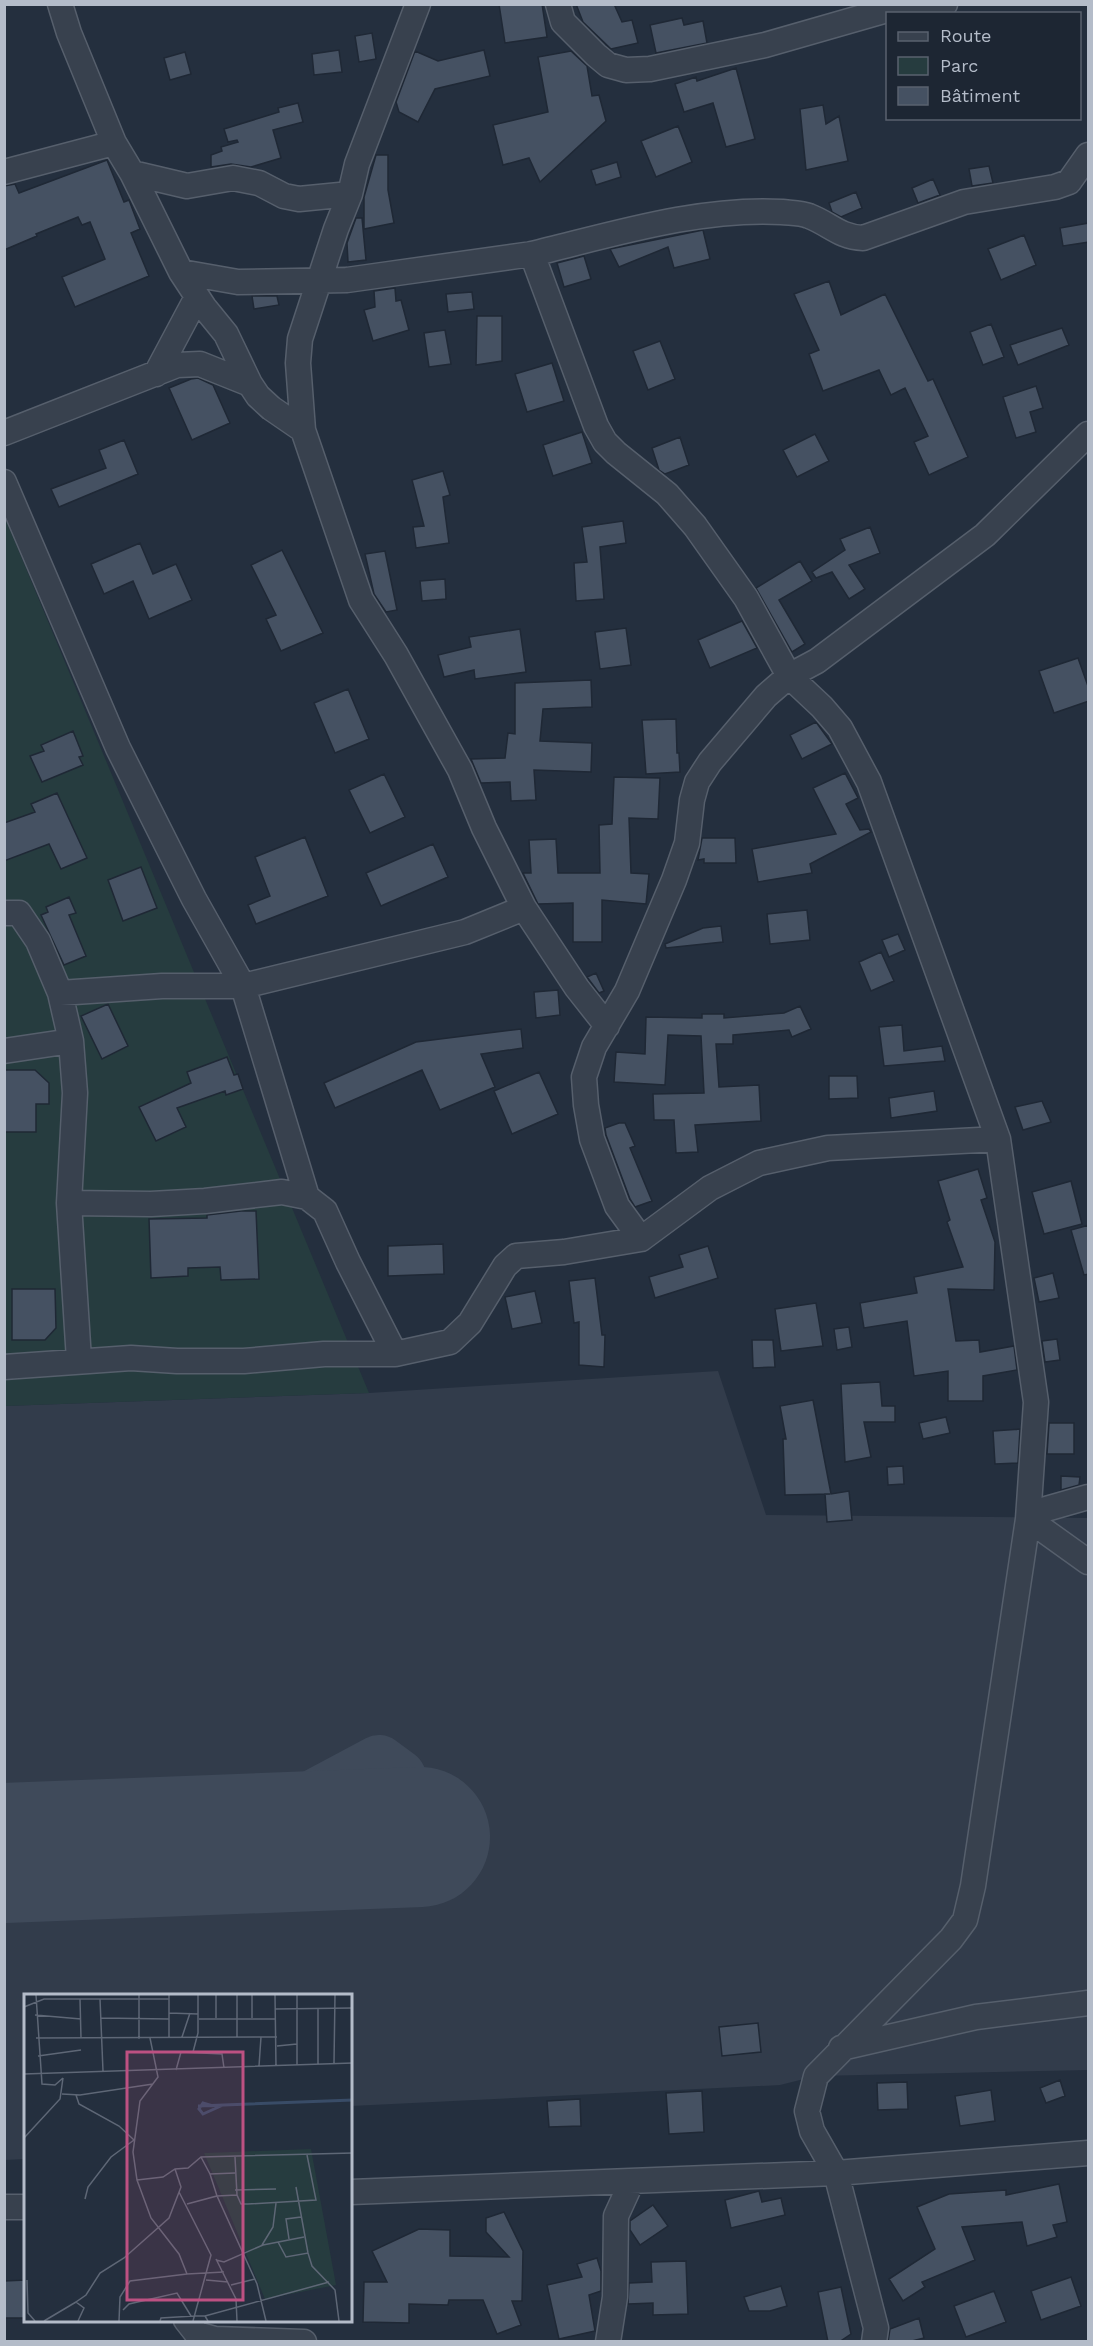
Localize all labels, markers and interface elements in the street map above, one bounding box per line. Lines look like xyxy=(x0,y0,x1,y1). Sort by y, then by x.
legend xyxy=(886,12,1081,120)
text: Route xyxy=(940,25,992,46)
text: Parc xyxy=(940,55,978,76)
text: Bâtiment xyxy=(940,85,1020,106)
inset map xyxy=(24,1994,352,2322)

